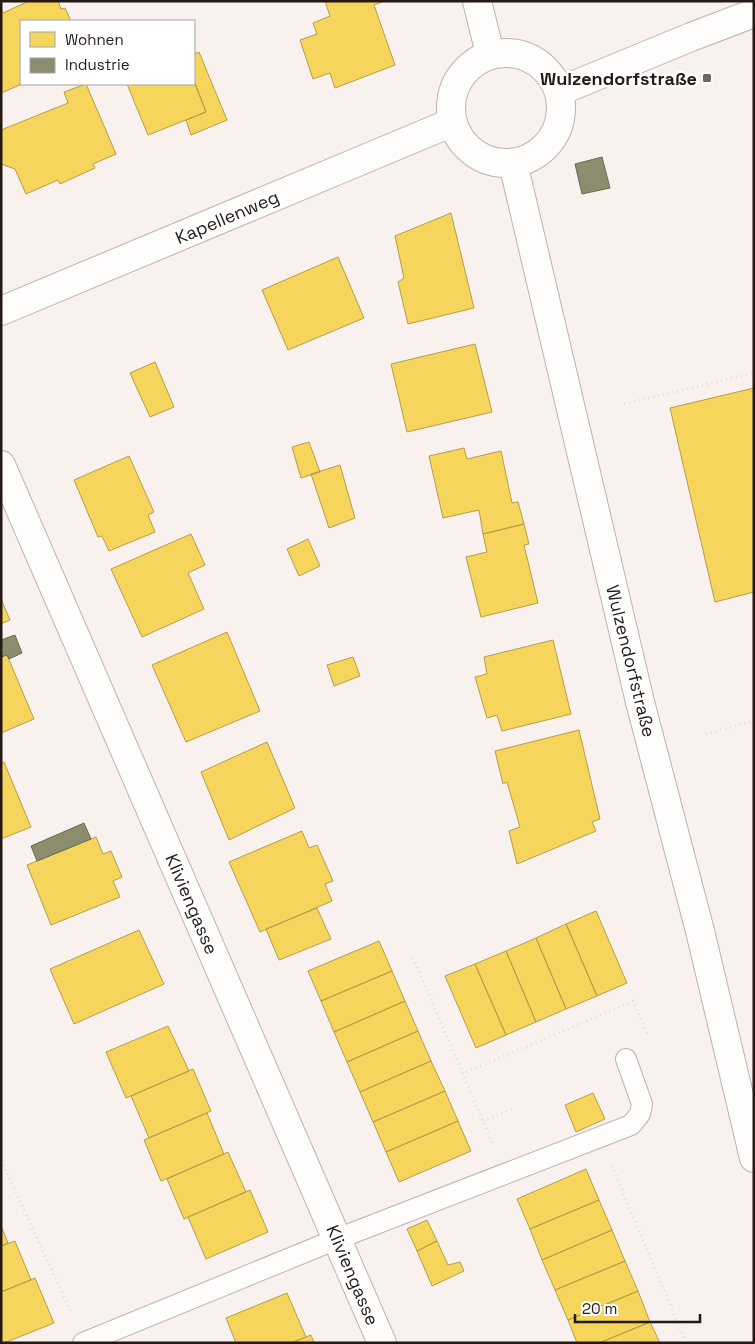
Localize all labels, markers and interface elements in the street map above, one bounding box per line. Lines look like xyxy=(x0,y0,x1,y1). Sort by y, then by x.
legend xyxy=(20,20,195,85)
text: Wohnen xyxy=(65,30,124,49)
text: Industrie xyxy=(65,55,130,74)
place label: Wulzendorfstraße xyxy=(540,67,697,90)
marker: Wulzendorfstraße xyxy=(701,72,713,84)
street label: Kapellenweg xyxy=(172,185,282,249)
street label: Wulzendorfstraße xyxy=(601,583,661,739)
street label: Kliviengasse xyxy=(160,850,224,958)
street label: Kliviengasse xyxy=(321,1221,385,1329)
scale bar xyxy=(575,1292,700,1324)
text: 20 m xyxy=(582,1299,617,1318)

